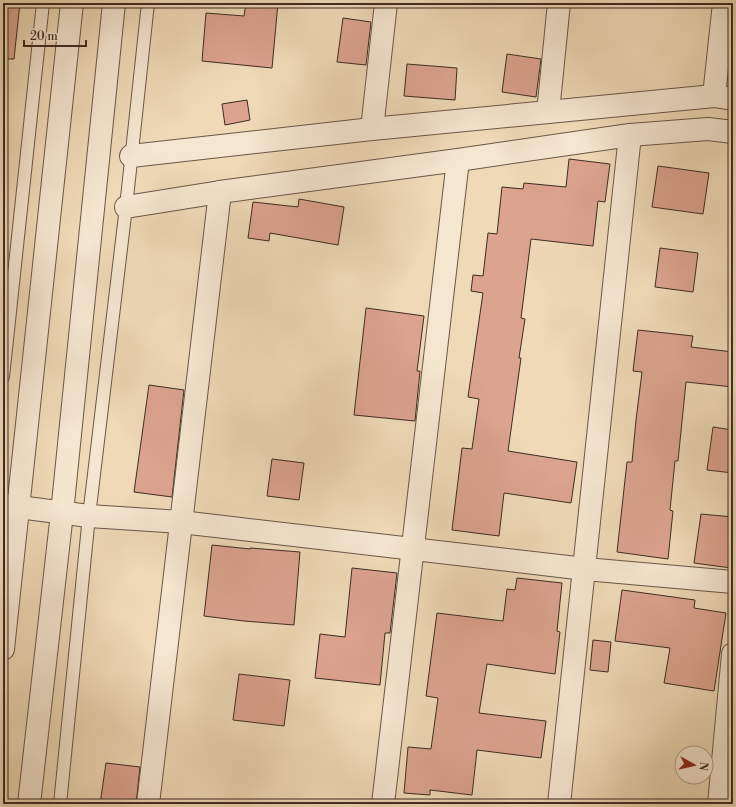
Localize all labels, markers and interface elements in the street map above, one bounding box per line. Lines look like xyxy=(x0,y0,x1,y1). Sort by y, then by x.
scale bar xyxy=(24,22,86,48)
text: 20 m xyxy=(30,29,58,44)
north arrow xyxy=(674,745,714,785)
text: N xyxy=(695,761,710,772)

